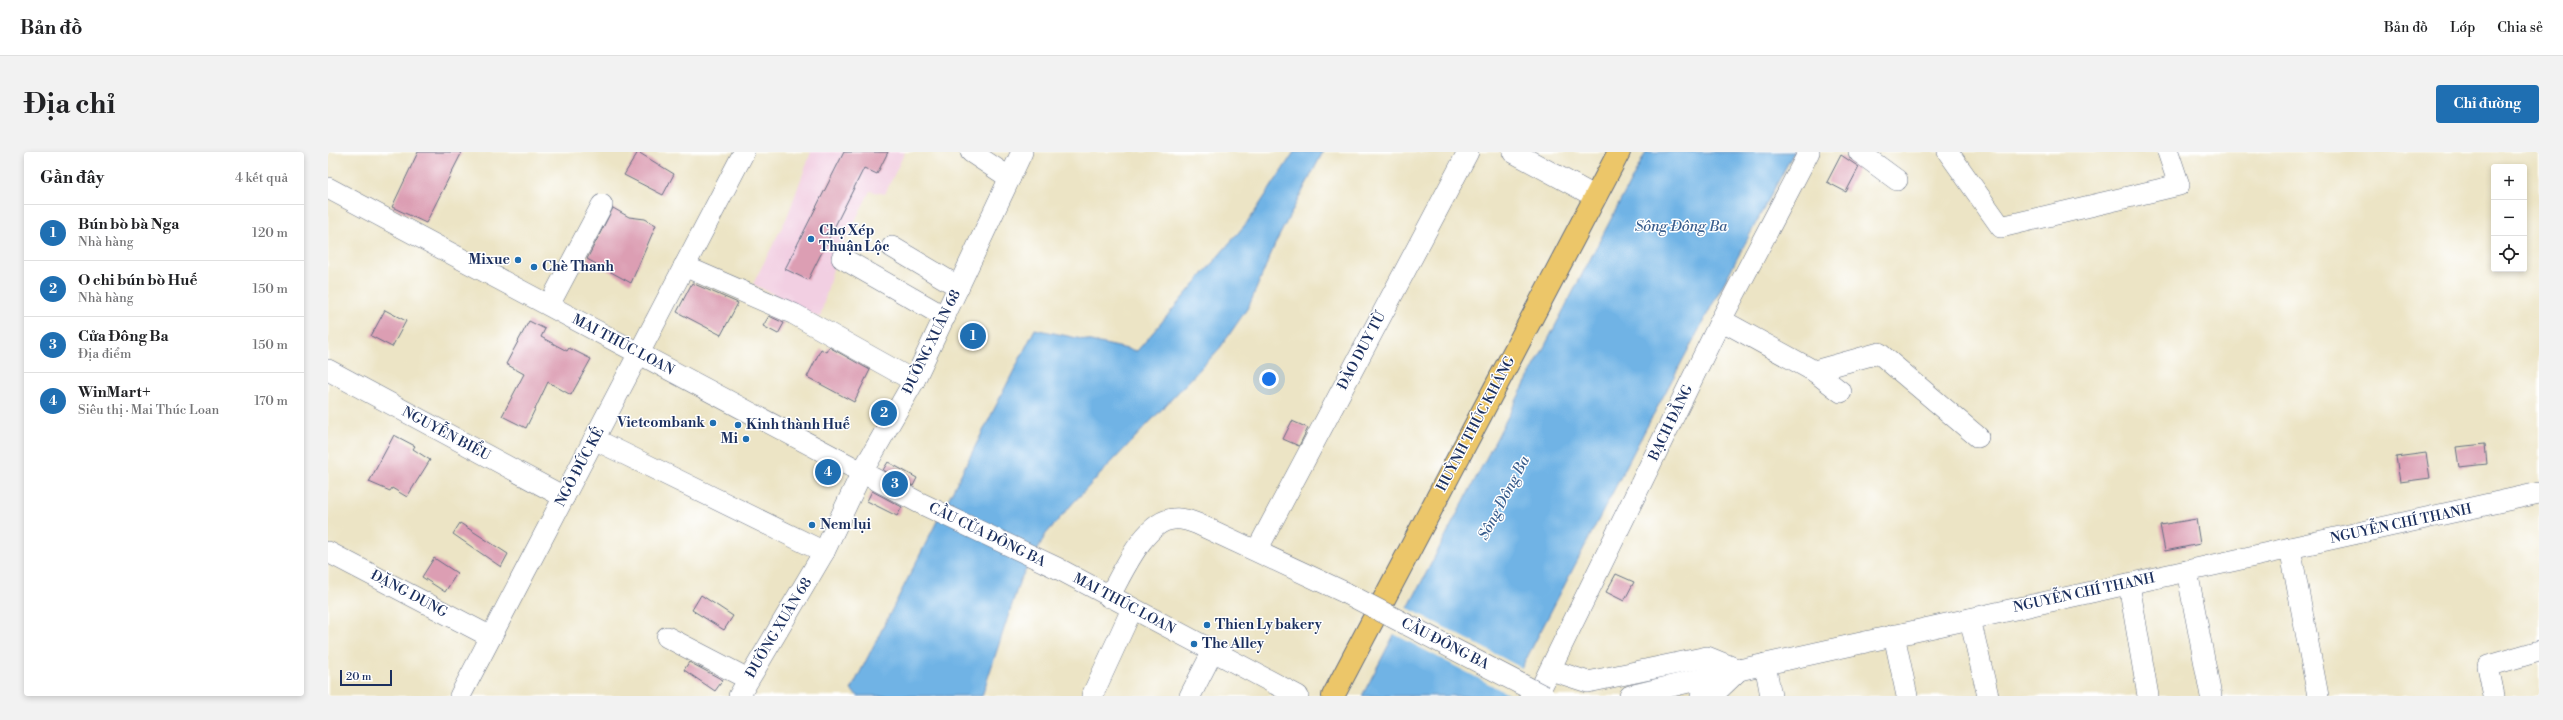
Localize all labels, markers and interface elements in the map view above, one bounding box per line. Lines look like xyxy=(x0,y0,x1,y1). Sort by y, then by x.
text: Bản đồ xyxy=(20,16,82,40)
text: Bản đồ xyxy=(2384,19,2428,37)
text: Lớp xyxy=(2450,19,2475,37)
text: Chia sẻ xyxy=(2497,19,2543,37)
button: Chỉ đường xyxy=(2436,85,2539,123)
text: Địa chỉ xyxy=(24,87,116,122)
map controls xyxy=(2491,164,2527,272)
button: + xyxy=(2491,164,2527,200)
text: Gần đây xyxy=(40,167,104,189)
text: 4 kết quả xyxy=(235,170,288,186)
button: − xyxy=(2491,200,2527,236)
text: Bún bò bà Nga xyxy=(78,215,179,234)
water label: Sông Đông Ba xyxy=(1635,217,1728,236)
place label: Chợ Xép Thuận Lộc xyxy=(819,222,890,256)
text: 1 xyxy=(50,225,56,241)
text: 120 m xyxy=(252,225,288,241)
text: Nhà hàng xyxy=(78,234,133,250)
marker: Chợ Xép Thuận Lộc xyxy=(806,234,816,244)
button: locate xyxy=(2491,236,2527,272)
place label: Mixue xyxy=(468,251,510,269)
marker: Mixue xyxy=(513,255,523,265)
place label: Chè Thanh xyxy=(542,258,614,276)
marker: Chè Thanh xyxy=(529,262,539,272)
text: O chi bún bò Huế xyxy=(78,271,197,290)
text: 2 xyxy=(49,281,57,297)
text: 150 m xyxy=(253,281,288,297)
street label: ĐƯỜNG XUÂN 68 xyxy=(897,286,965,397)
text: Nhà hàng xyxy=(78,290,133,306)
street label: ĐÀO DUY TỪ xyxy=(1332,307,1390,393)
street label: MAI THÚC LOAN xyxy=(569,309,679,380)
pin: 1 xyxy=(960,321,986,351)
text: Cửa Đông Ba xyxy=(78,327,169,346)
text: 3 xyxy=(49,337,57,353)
text: 150 m xyxy=(253,337,288,353)
text: Địa điểm xyxy=(78,346,131,362)
street label: HUỲNH THÚC KHÁNG xyxy=(1431,352,1520,495)
your location xyxy=(1259,369,1279,389)
street label: BẠCH ĐẰNG xyxy=(1641,380,1697,465)
text: WinMart+ xyxy=(78,383,151,402)
text: 4 xyxy=(49,393,57,409)
text: 170 m xyxy=(254,393,288,409)
pin: 2 xyxy=(871,398,897,428)
street label: NGUYỄN BIỂU xyxy=(399,400,496,465)
text: Siêu thị · Mai Thúc Loan xyxy=(78,402,219,418)
place label: Vietcombank xyxy=(616,414,705,432)
place label: Kinh thành Huế xyxy=(746,416,851,434)
marker: Vietcombank xyxy=(708,418,718,428)
marker: Kinh thành Huế xyxy=(733,420,743,430)
street label: NGÔ ĐỨC KẾ xyxy=(548,422,608,510)
place label: Mi xyxy=(721,430,739,448)
marker: Mi xyxy=(741,434,751,444)
water label: Sông Đông Ba xyxy=(1474,452,1534,543)
pin: 4 xyxy=(815,457,841,487)
pin: 3 xyxy=(882,469,908,499)
street label: CẦU CỬA ĐÔNG BA xyxy=(926,495,1051,571)
street label: NGUYỄN CHÍ THANH xyxy=(2328,496,2474,548)
place label: Nem lụi xyxy=(820,516,871,534)
marker: Nem lụi xyxy=(807,520,817,530)
street label: ĐẶNG DUNG xyxy=(367,564,452,622)
street label: NGUYỄN CHÍ THANH xyxy=(2011,565,2157,617)
street label: MAI THÚC LOAN xyxy=(1070,568,1180,639)
street label: ĐƯỜNG XUÂN 68 xyxy=(740,573,816,682)
street label: CẦU ĐÔNG BA xyxy=(1398,611,1494,674)
place label: Thien Ly bakery xyxy=(1215,616,1323,634)
marker: Thien Ly bakery xyxy=(1202,620,1212,630)
place label: The Alley xyxy=(1202,635,1265,653)
marker: The Alley xyxy=(1189,639,1199,649)
scale bar xyxy=(340,668,392,687)
text: 20 m xyxy=(346,670,371,684)

